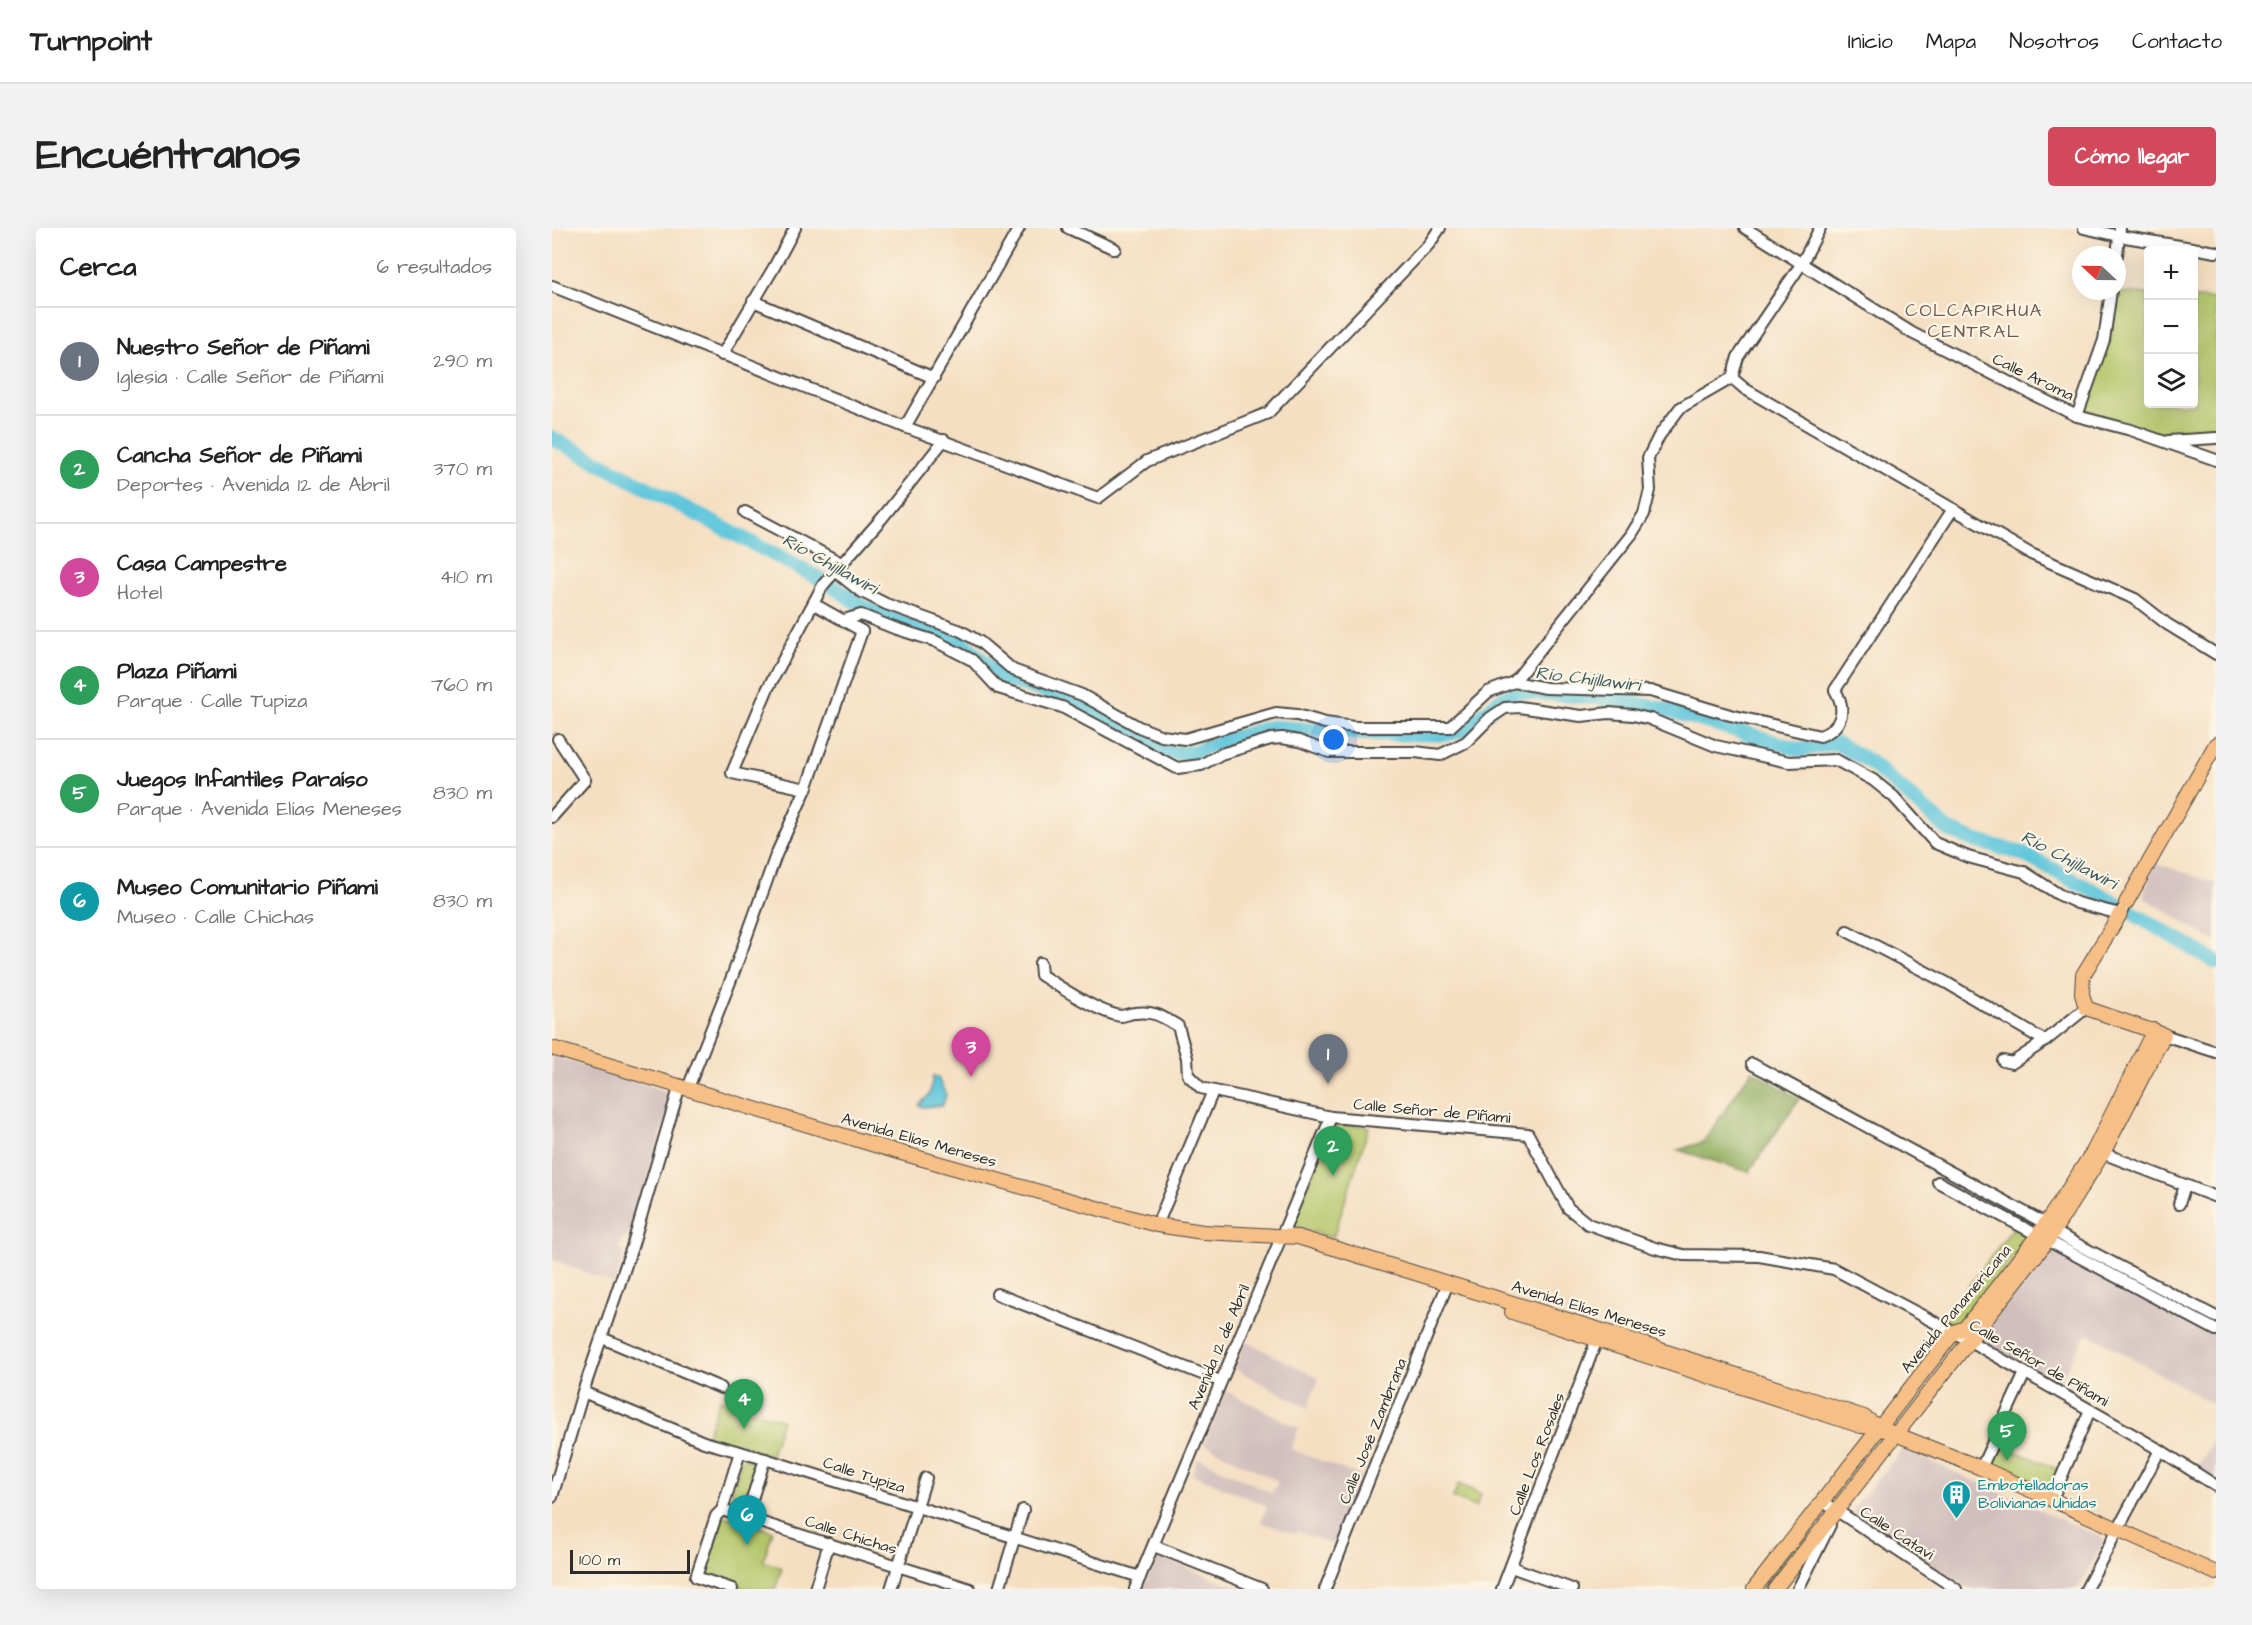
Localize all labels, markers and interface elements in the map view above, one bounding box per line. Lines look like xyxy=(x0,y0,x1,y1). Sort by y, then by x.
text: Turnpoint xyxy=(30,22,152,61)
text: Inicio xyxy=(1848,27,1893,56)
text: Mapa xyxy=(1926,27,1976,56)
text: Nosotros xyxy=(2009,27,2099,56)
text: Contacto xyxy=(2132,27,2222,56)
text: Encuéntranos xyxy=(36,127,301,185)
button: Cómo llegar xyxy=(2048,127,2216,186)
north arrow xyxy=(2072,246,2126,300)
map controls xyxy=(2144,246,2198,408)
button: + xyxy=(2144,246,2198,300)
text: Cerca xyxy=(60,249,137,285)
text: 6 resultados xyxy=(376,253,492,281)
district label: COLCAPIRHUA CENTRAL xyxy=(1905,298,2043,344)
button: − xyxy=(2144,300,2198,354)
text: Nuestro Señor de Piñami xyxy=(117,332,369,363)
text: 1 xyxy=(78,347,81,375)
text: 290 m xyxy=(433,347,492,375)
street label: Calle Aroma xyxy=(1989,348,2077,406)
button: layers xyxy=(2144,354,2198,408)
text: Iglesia · Calle Señor de Piñami xyxy=(117,363,383,391)
text: Cancha Señor de Piñami xyxy=(117,440,362,471)
text: 2 xyxy=(74,455,85,483)
text: 370 m xyxy=(433,455,492,483)
text: Deportes · Avenida 12 de Abril xyxy=(117,471,390,499)
water label: Río Chijllawiri xyxy=(778,528,884,602)
text: Casa Campestre xyxy=(117,548,287,579)
text: 3 xyxy=(74,563,85,591)
text: 410 m xyxy=(440,563,492,591)
text: Hotel xyxy=(117,579,162,607)
text: Plaza Piñami xyxy=(117,656,237,687)
water label: Río Chijllawiri xyxy=(1534,660,1644,698)
text: 4 xyxy=(73,671,86,699)
text: 760 m xyxy=(431,671,492,699)
text: Parque · Calle Tupiza xyxy=(117,687,307,715)
your location xyxy=(1319,725,1348,754)
text: Juegos Infantiles Paraíso xyxy=(117,764,368,795)
text: 5 xyxy=(72,779,87,807)
text: 830 m xyxy=(433,779,492,807)
text: Parque · Avenida Elías Meneses xyxy=(117,795,402,823)
water label: Río Chijllawiri xyxy=(2017,824,2123,897)
text: Museo Comunitario Piñami xyxy=(117,872,378,903)
text: 6 xyxy=(73,887,86,915)
text: 830 m xyxy=(433,887,492,915)
text: Museo · Calle Chichas xyxy=(117,903,314,931)
pin: 3 xyxy=(952,1028,990,1077)
pin: 1 xyxy=(1308,1034,1348,1084)
street label: Calle Señor de Piñami xyxy=(1353,1093,1512,1129)
street label: Avenida Elías Meneses xyxy=(839,1107,999,1173)
pin: 2 xyxy=(1314,1126,1352,1176)
street label: Avenida Panamericana xyxy=(1896,1240,2016,1378)
street label: Avenida Elías Meneses xyxy=(1509,1275,1669,1343)
street label: Avenida 12 de Abril xyxy=(1183,1281,1255,1413)
street label: Calle Señor de Piñami xyxy=(1965,1314,2113,1412)
street label: Calle José Zambrana xyxy=(1334,1355,1412,1507)
pin: 4 xyxy=(724,1380,764,1429)
street label: Calle Los Rosales xyxy=(1503,1389,1571,1519)
pin: 5 xyxy=(1988,1412,2026,1461)
street label: Calle Tupiza xyxy=(820,1451,908,1499)
place label: Embotelladoras Bolivianas Unidas xyxy=(1978,1474,2097,1514)
building icon: Embotelladoras Bolivianas Unidas xyxy=(1941,1478,1973,1520)
pin: 6 xyxy=(728,1496,766,1545)
street label: Calle Catavi xyxy=(1856,1501,1939,1566)
street label: Calle Chichas xyxy=(802,1510,900,1560)
scale bar xyxy=(570,1547,690,1574)
text: 100 m xyxy=(579,1549,620,1571)

